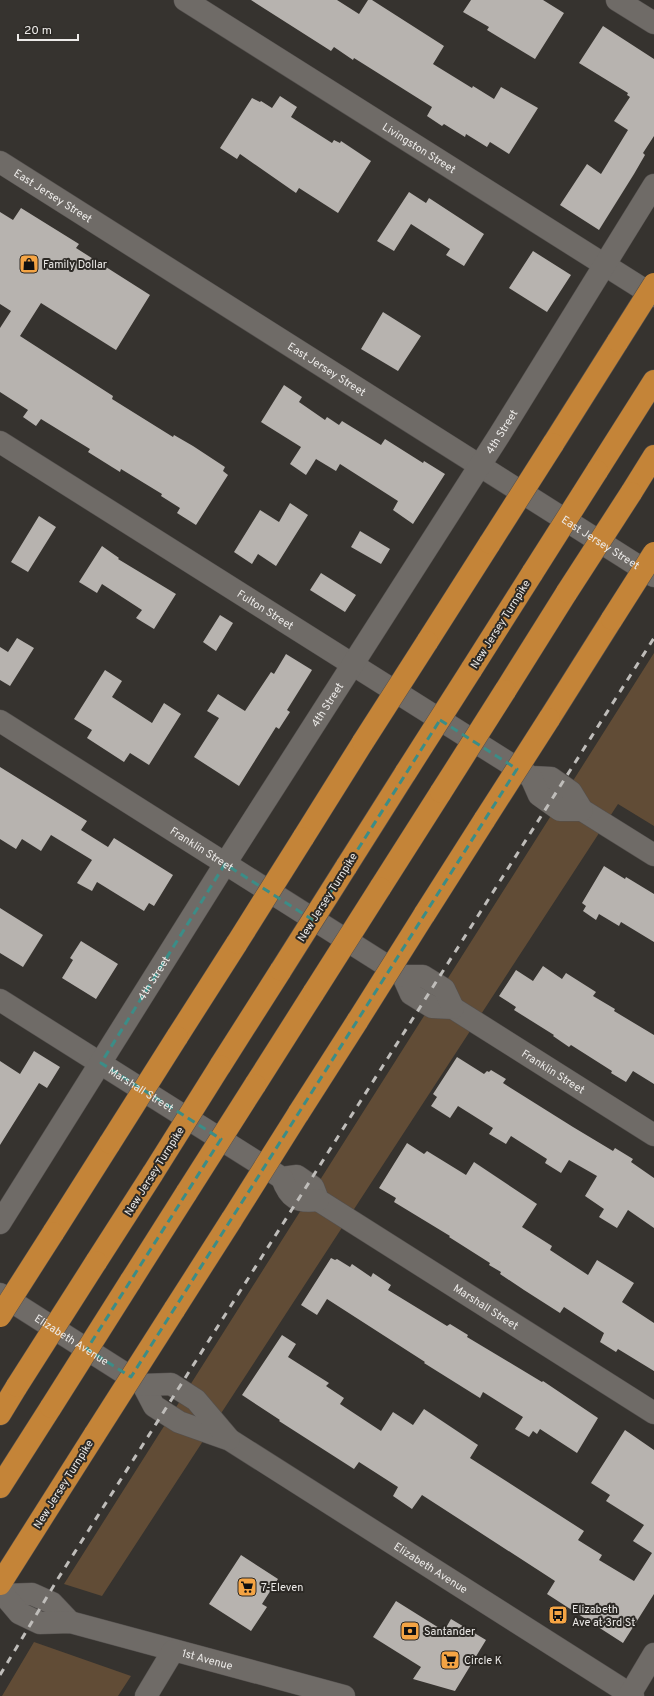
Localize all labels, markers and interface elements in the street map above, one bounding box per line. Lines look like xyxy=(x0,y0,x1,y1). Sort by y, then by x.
scale bar xyxy=(18,16,78,42)
text: 20 m xyxy=(24,23,52,39)
street label: Livingston Street xyxy=(379,120,458,177)
street label: East Jersey Street xyxy=(11,167,94,227)
shop icon: Family Dollar xyxy=(18,253,40,275)
place label: Family Dollar xyxy=(43,258,108,272)
street label: East Jersey Street xyxy=(285,340,368,400)
street label: 4th Street xyxy=(483,407,521,457)
street label: East Jersey Street xyxy=(558,513,642,573)
street label: New Jersey Turnpike xyxy=(468,577,534,672)
street label: Fulton Street xyxy=(234,587,296,633)
street label: 4th Street xyxy=(308,680,347,730)
street label: Franklin Street xyxy=(167,824,236,875)
street label: New Jersey Turnpike xyxy=(295,850,361,945)
street label: 4th Street xyxy=(135,954,174,1004)
street label: Franklin Street xyxy=(519,1047,587,1097)
street label: Marshall Street xyxy=(105,1064,176,1116)
street label: New Jersey Turnpike xyxy=(122,1124,188,1219)
street label: Marshall Street xyxy=(450,1282,521,1333)
street label: Elizabeth Avenue xyxy=(32,1312,111,1369)
street label: New Jersey Turnpike xyxy=(31,1437,97,1532)
street label: Elizabeth Avenue xyxy=(391,1540,470,1597)
supermarket icon: 7-Eleven xyxy=(236,1576,258,1598)
place label: 7-Eleven xyxy=(261,1581,303,1595)
place label: Elizabeth Ave at 3rd St xyxy=(572,1603,635,1630)
bus stop icon: Elizabeth Ave at 3rd St xyxy=(547,1604,569,1626)
bank icon: Santander xyxy=(399,1620,421,1642)
place label: Santander xyxy=(424,1625,476,1639)
street label: 1st Avenue xyxy=(180,1647,234,1674)
supermarket icon: Circle K xyxy=(439,1649,461,1671)
place label: Circle K xyxy=(464,1654,502,1668)

